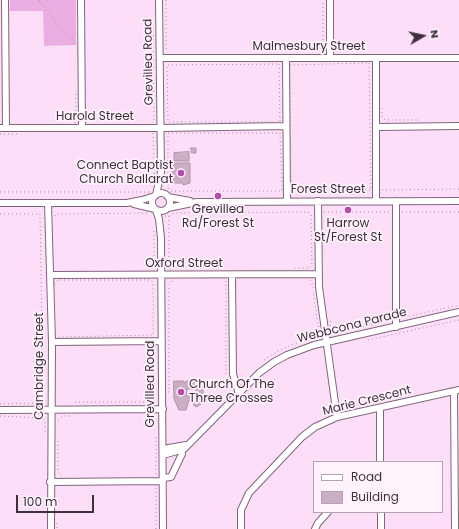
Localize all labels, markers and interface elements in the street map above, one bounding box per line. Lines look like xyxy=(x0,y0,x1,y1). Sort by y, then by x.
north arrow xyxy=(403,16,443,56)
street label: Grevillea Road xyxy=(141,18,157,106)
text: N xyxy=(426,29,443,39)
street label: Malmesbury Street xyxy=(253,40,365,54)
street label: Harold Street xyxy=(56,110,134,124)
place label: Connect Baptist Church Ballarat xyxy=(77,159,173,187)
marker: Connect Baptist Church Ballarat xyxy=(176,168,186,178)
street label: Forest Street xyxy=(291,183,365,197)
marker: Grevillea Rd/Forest St xyxy=(213,191,223,201)
place label: Grevillea Rd/Forest St xyxy=(182,203,254,231)
marker: Harrow St/Forest St xyxy=(343,205,353,215)
place label: Harrow St/Forest St xyxy=(314,217,382,245)
street label: Oxford Street xyxy=(145,257,223,271)
street label: Webbcona Parade xyxy=(296,305,408,347)
street label: Cambridge Street xyxy=(33,312,47,420)
street label: Grevillea Road xyxy=(144,341,158,427)
place label: Church Of The Three Crosses xyxy=(189,378,274,406)
street label: Marie Crescent xyxy=(321,383,413,419)
marker: Church Of The Three Crosses xyxy=(176,387,186,397)
legend xyxy=(313,461,443,513)
text: Road xyxy=(351,468,382,485)
scale bar xyxy=(18,487,96,513)
text: Building xyxy=(351,488,399,505)
text: 100 m xyxy=(23,493,57,510)

